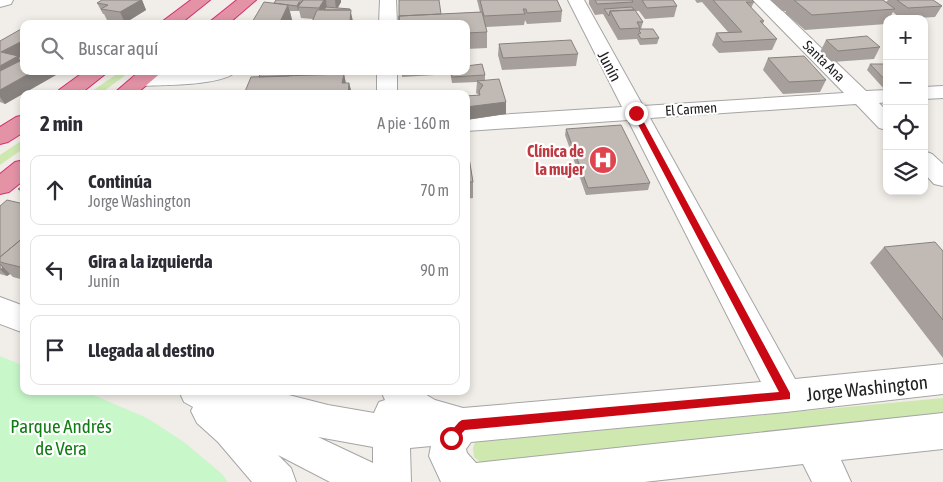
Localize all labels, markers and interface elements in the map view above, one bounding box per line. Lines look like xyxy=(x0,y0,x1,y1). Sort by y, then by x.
map controls xyxy=(883,15,928,195)
button: + xyxy=(883,15,928,60)
search box xyxy=(20,20,470,75)
icon: search xyxy=(38,34,66,62)
text: Buscar aquí xyxy=(78,37,158,59)
street label: Santa Ana xyxy=(800,37,848,85)
street label: Junín xyxy=(595,48,625,84)
button: − xyxy=(883,60,928,105)
street label: El Carmen xyxy=(665,99,717,119)
route end xyxy=(625,102,648,125)
button: locate xyxy=(883,105,928,150)
text: 2 min xyxy=(40,111,83,135)
text: A pie · 160 m xyxy=(377,114,450,132)
place label: Clínica de la mujer xyxy=(527,142,584,178)
hospital icon: Clínica de la mujer xyxy=(588,145,618,175)
button: layers xyxy=(883,150,928,195)
text: Continúa xyxy=(88,170,152,192)
icon: ahead xyxy=(41,176,69,204)
text: 70 m xyxy=(420,181,449,199)
text: Jorge Washington xyxy=(88,192,191,210)
text: Gira a la izquierda xyxy=(88,250,213,272)
icon: left xyxy=(41,256,69,284)
text: 90 m xyxy=(420,261,449,279)
text: Junín xyxy=(88,272,120,290)
icon: arrive xyxy=(41,336,69,364)
text: Llegada al destino xyxy=(88,339,215,361)
street label: Jorge Washington xyxy=(805,371,929,405)
park label: Parque Andrés de Vera xyxy=(10,415,112,459)
route start xyxy=(440,427,463,450)

